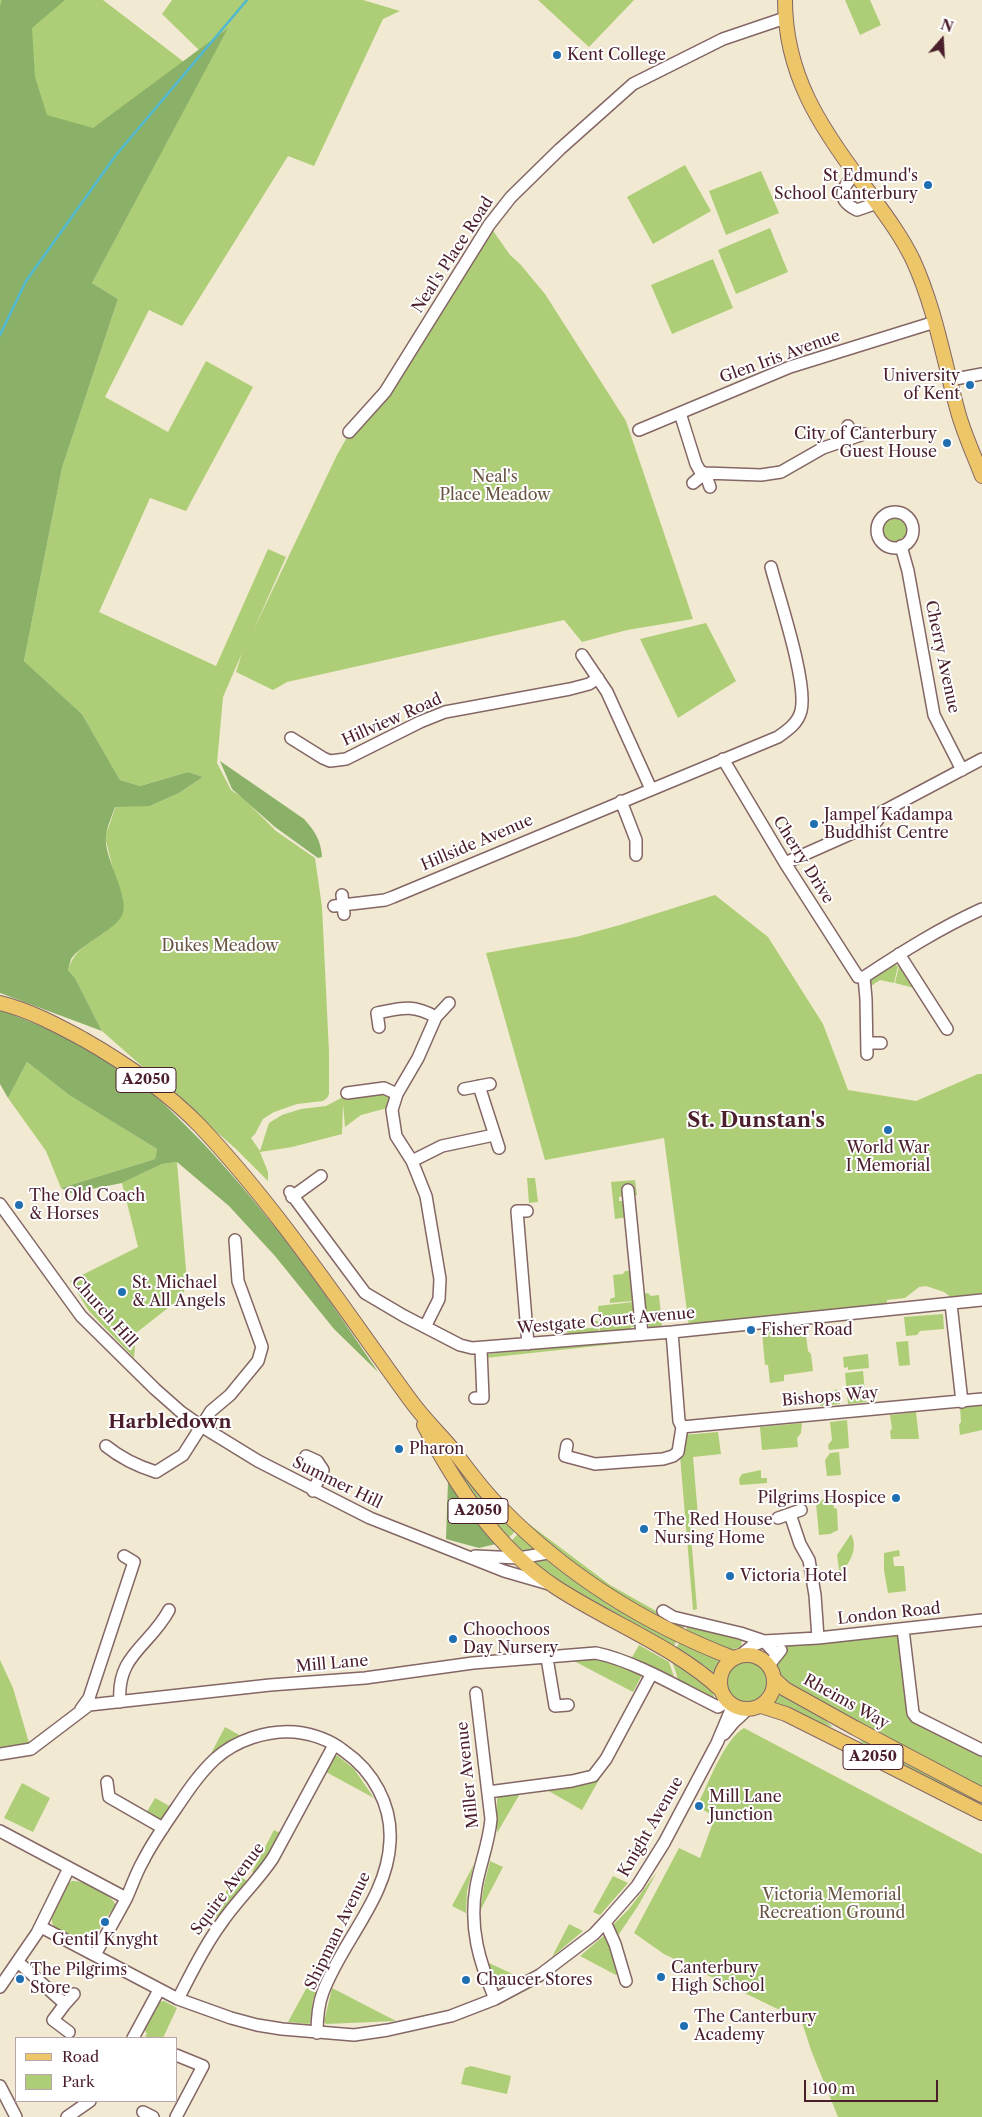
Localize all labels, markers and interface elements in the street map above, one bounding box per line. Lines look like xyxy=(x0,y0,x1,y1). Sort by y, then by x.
north arrow xyxy=(917,15,967,65)
text: N xyxy=(938,15,956,36)
place label: Kent College xyxy=(567,45,666,65)
marker: Kent College xyxy=(551,49,563,61)
place label: St Edmund's School Canterbury xyxy=(774,166,918,204)
marker: St Edmund's School Canterbury xyxy=(922,179,934,191)
street label: Neal's Place Road xyxy=(408,193,498,317)
street label: Glen Iris Avenue xyxy=(717,326,843,388)
place label: University of Kent xyxy=(883,366,960,404)
marker: University of Kent xyxy=(964,379,976,391)
place label: City of Canterbury Guest House xyxy=(794,424,937,462)
marker: City of Canterbury Guest House xyxy=(941,437,953,449)
park label: Neal's Place Meadow xyxy=(440,467,550,505)
street label: Cherry Avenue xyxy=(921,599,963,715)
street label: Hillview Road xyxy=(339,689,445,751)
place label: Jampel Kadampa Buddhist Centre xyxy=(824,805,953,843)
street label: Hillside Avenue xyxy=(418,811,536,875)
street label: Cherry Drive xyxy=(768,813,838,907)
marker: Jampel Kadampa Buddhist Centre xyxy=(808,818,820,830)
park label: Dukes Meadow xyxy=(161,936,279,956)
road number: A2050 xyxy=(116,1068,176,1092)
district label: St. Dunstan's xyxy=(687,1108,825,1134)
marker: World War I Memorial xyxy=(882,1124,894,1136)
place label: World War I Memorial xyxy=(846,1138,930,1176)
place label: The Old Coach & Horses xyxy=(29,1186,145,1224)
marker: The Old Coach & Horses xyxy=(13,1199,25,1211)
street label: Church Hill xyxy=(67,1272,141,1352)
place label: St. Michael & All Angels xyxy=(132,1273,226,1311)
marker: St. Michael & All Angels xyxy=(116,1286,128,1298)
street label: Westgate Court Avenue xyxy=(516,1304,696,1338)
place label: Fisher Road xyxy=(761,1320,853,1340)
marker: Fisher Road xyxy=(745,1324,757,1336)
street label: Bishops Way xyxy=(781,1383,879,1411)
district label: Harbledown xyxy=(108,1412,232,1434)
place label: Pharon xyxy=(409,1439,464,1459)
marker: Pharon xyxy=(393,1443,405,1455)
street label: Summer Hill xyxy=(289,1453,385,1513)
place label: Pilgrims Hospice xyxy=(757,1488,886,1508)
marker: Pilgrims Hospice xyxy=(890,1492,902,1504)
road number: A2050 xyxy=(448,1498,508,1524)
place label: The Red House Nursing Home xyxy=(654,1510,773,1548)
marker: The Red House Nursing Home xyxy=(638,1523,650,1535)
place label: Victoria Hotel xyxy=(740,1566,847,1586)
marker: Victoria Hotel xyxy=(724,1570,736,1582)
street label: London Road xyxy=(836,1599,942,1629)
place label: Choochoos Day Nursery xyxy=(463,1620,558,1658)
marker: Choochoos Day Nursery xyxy=(447,1633,459,1645)
street label: Mill Lane xyxy=(295,1651,369,1677)
street label: Rheims Way xyxy=(800,1671,892,1733)
street label: Miller Avenue xyxy=(453,1721,483,1829)
road number: A2050 xyxy=(843,1744,903,1770)
street label: Knight Avenue xyxy=(615,1773,687,1881)
place label: Mill Lane Junction xyxy=(709,1787,782,1825)
marker: Mill Lane Junction xyxy=(693,1800,705,1812)
street label: Squire Avenue xyxy=(187,1839,269,1939)
street label: Shipman Avenue xyxy=(301,1869,375,1993)
park label: Victoria Memorial Recreation Ground xyxy=(759,1885,905,1923)
marker: Gentil Knyght xyxy=(99,1916,111,1928)
place label: Gentil Knyght xyxy=(52,1930,158,1950)
place label: Canterbury High School xyxy=(671,1958,765,1996)
place label: The Pilgrims Store xyxy=(30,1960,127,1998)
place label: Chaucer Stores xyxy=(476,1970,593,1990)
marker: Canterbury High School xyxy=(655,1971,667,1983)
marker: The Pilgrims Store xyxy=(14,1973,26,1985)
marker: Chaucer Stores xyxy=(460,1974,472,1986)
place label: The Canterbury Academy xyxy=(694,2007,817,2045)
marker: The Canterbury Academy xyxy=(678,2020,690,2032)
legend xyxy=(15,2037,178,2102)
text: Road xyxy=(62,2047,99,2066)
scale bar xyxy=(807,2070,941,2102)
text: Park xyxy=(62,2072,95,2091)
text: 100 m xyxy=(812,2079,855,2098)

